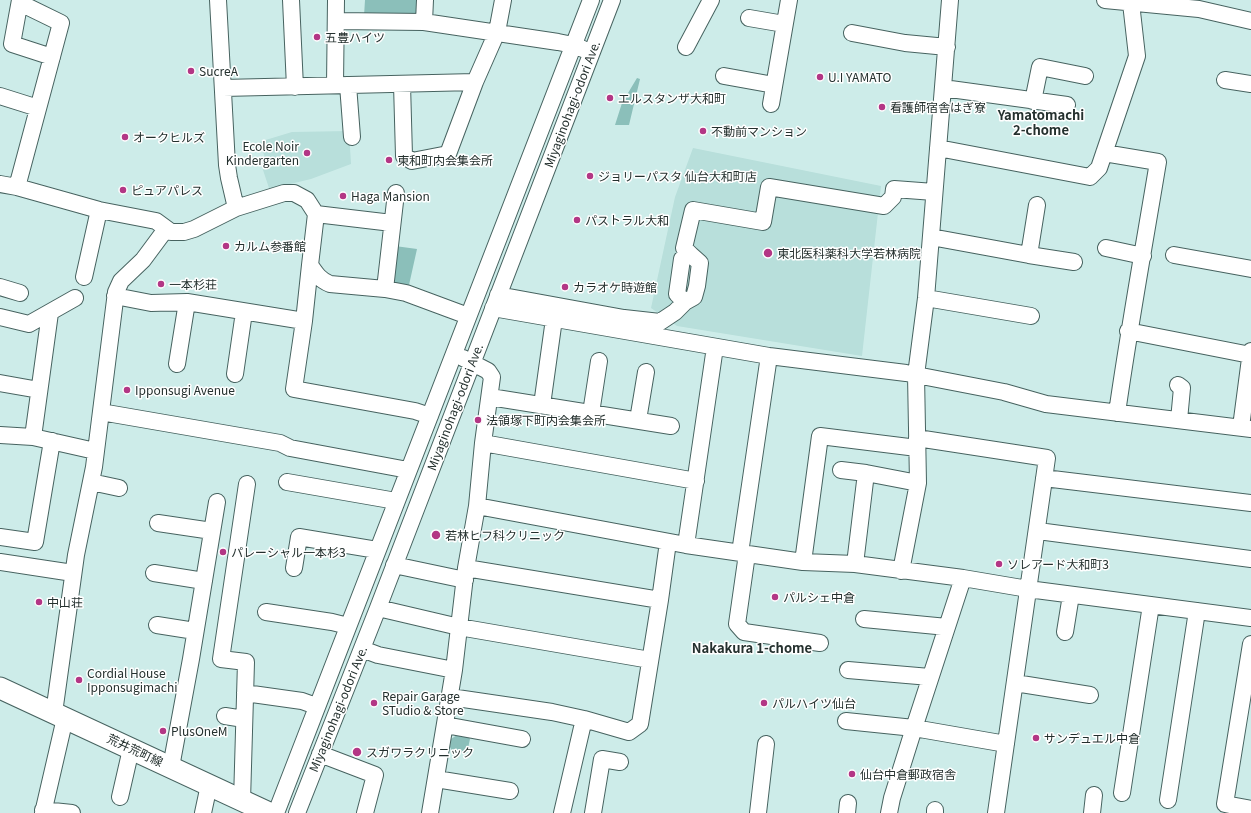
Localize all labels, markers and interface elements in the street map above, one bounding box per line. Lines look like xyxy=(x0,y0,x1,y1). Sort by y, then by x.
place label: 五豊ハイツ xyxy=(325,30,385,44)
marker: 五豊ハイツ xyxy=(312,32,322,42)
street label: Miyaginohagi-odori Ave. xyxy=(541,39,603,169)
place label: SucreA xyxy=(199,64,238,78)
marker: SucreA xyxy=(186,66,196,76)
place label: U.I YAMATO xyxy=(828,70,891,84)
marker: U.I YAMATO xyxy=(815,72,825,82)
place label: エルスタンザ大和町 xyxy=(618,91,726,105)
marker: エルスタンザ大和町 xyxy=(605,93,615,103)
place label: 看護師宿舎はぎ寮 xyxy=(890,100,986,114)
marker: 看護師宿舎はぎ寮 xyxy=(877,102,887,112)
district label: Yamatomachi 2-chome xyxy=(998,107,1084,138)
place label: 不動前マンション xyxy=(711,124,807,138)
marker: 不動前マンション xyxy=(698,126,708,136)
place label: オークヒルズ xyxy=(133,130,205,144)
marker: オークヒルズ xyxy=(120,132,130,142)
place label: Ecole Noir Kindergarten xyxy=(226,139,299,167)
marker: Ecole Noir Kindergarten xyxy=(302,148,312,158)
place label: 東和町内会集会所 xyxy=(397,153,493,167)
marker: 東和町内会集会所 xyxy=(384,155,394,165)
place label: ジョリーパスタ 仙台大和町店 xyxy=(598,169,757,183)
marker: ジョリーパスタ 仙台大和町店 xyxy=(585,171,595,181)
place label: ピュアパレス xyxy=(131,183,203,197)
marker: ピュアパレス xyxy=(118,185,128,195)
place label: Haga Mansion xyxy=(351,189,430,203)
marker: Haga Mansion xyxy=(338,191,348,201)
place label: パストラル大和 xyxy=(585,213,669,227)
marker: パストラル大和 xyxy=(572,215,582,225)
place label: カルム参番館 xyxy=(234,239,306,253)
marker: カルム参番館 xyxy=(221,241,231,251)
place label: 東北医科薬科大学若林病院 xyxy=(777,246,921,260)
marker: 東北医科薬科大学若林病院 xyxy=(762,247,774,259)
place label: 一本杉荘 xyxy=(169,277,217,291)
marker: 一本杉荘 xyxy=(156,279,166,289)
place label: カラオケ時遊館 xyxy=(573,280,657,294)
marker: カラオケ時遊館 xyxy=(560,282,570,292)
street label: Miyaginohagi-odori Ave. xyxy=(424,342,486,472)
place label: Ipponsugi Avenue xyxy=(135,383,235,397)
marker: Ipponsugi Avenue xyxy=(122,385,132,395)
place label: 法領塚下町内会集会所 xyxy=(486,413,606,427)
marker: 法領塚下町内会集会所 xyxy=(473,415,483,425)
place label: 若林ヒフ科クリニック xyxy=(445,528,565,542)
marker: 若林ヒフ科クリニック xyxy=(430,529,442,541)
place label: パレーシャル一本杉3 xyxy=(231,545,346,559)
marker: パレーシャル一本杉3 xyxy=(218,547,228,557)
place label: ソレアード大和町3 xyxy=(1007,557,1109,571)
marker: ソレアード大和町3 xyxy=(994,559,1004,569)
place label: パルシェ中倉 xyxy=(783,590,855,604)
marker: パルシェ中倉 xyxy=(770,592,780,602)
place label: 中山荘 xyxy=(47,595,83,609)
marker: 中山荘 xyxy=(34,597,44,607)
district label: Nakakura 1-chome xyxy=(692,640,812,656)
street label: Miyaginohagi-odori Ave. xyxy=(306,644,370,774)
place label: Cordial House Ipponsugimachi xyxy=(87,666,178,694)
marker: Cordial House Ipponsugimachi xyxy=(74,675,84,685)
place label: Repair Garage STudio & Store xyxy=(382,689,464,717)
place label: パルハイツ仙台 xyxy=(772,696,856,710)
marker: Repair Garage STudio & Store xyxy=(369,698,379,708)
marker: パルハイツ仙台 xyxy=(759,698,769,708)
place label: PlusOneM xyxy=(171,724,228,738)
marker: PlusOneM xyxy=(158,726,168,736)
street label: 荒井荒町線 xyxy=(105,731,165,769)
place label: サンデュエル中倉 xyxy=(1044,731,1140,745)
marker: サンデュエル中倉 xyxy=(1031,733,1041,743)
place label: スガワラクリニック xyxy=(366,745,474,759)
marker: スガワラクリニック xyxy=(351,746,363,758)
place label: 仙台中倉郵政宿舎 xyxy=(860,767,956,781)
marker: 仙台中倉郵政宿舎 xyxy=(847,769,857,779)

